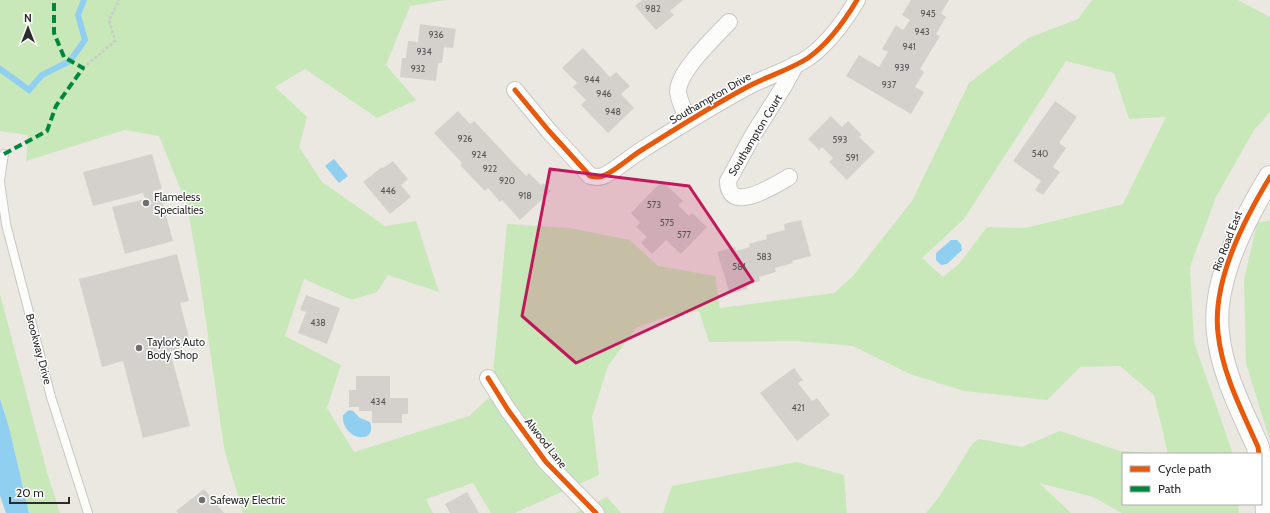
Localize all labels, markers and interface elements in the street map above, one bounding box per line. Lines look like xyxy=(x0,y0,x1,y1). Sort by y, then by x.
house number: 982 xyxy=(645,3,661,14)
north arrow xyxy=(8,8,48,48)
house number: 945 xyxy=(920,8,936,19)
text: N xyxy=(24,11,32,25)
house number: 943 xyxy=(914,26,930,37)
house number: 936 xyxy=(428,29,444,40)
house number: 941 xyxy=(902,41,916,52)
house number: 934 xyxy=(416,46,432,57)
house number: 939 xyxy=(894,62,910,73)
house number: 932 xyxy=(411,63,426,74)
street label: Southampton Drive xyxy=(667,69,754,127)
house number: 944 xyxy=(584,74,600,85)
house number: 937 xyxy=(882,79,897,90)
house number: 946 xyxy=(596,88,612,99)
street label: Southampton Court xyxy=(725,91,785,178)
house number: 948 xyxy=(605,106,621,117)
house number: 926 xyxy=(458,133,472,144)
house number: 593 xyxy=(833,134,848,145)
house number: 540 xyxy=(1032,148,1048,159)
house number: 924 xyxy=(471,149,487,160)
house number: 591 xyxy=(846,152,859,163)
house number: 922 xyxy=(483,163,498,174)
house number: 920 xyxy=(499,175,515,186)
house number: 446 xyxy=(380,185,396,196)
place label: Flameless Specialties xyxy=(154,190,204,217)
house number: 918 xyxy=(518,190,532,201)
marker: Flameless Specialties xyxy=(141,198,151,208)
house number: 573 xyxy=(647,199,661,210)
street label: Rio Road East xyxy=(1209,209,1245,273)
house number: 575 xyxy=(660,217,674,228)
house number: 577 xyxy=(677,229,691,240)
house number: 583 xyxy=(756,251,772,262)
house number: 581 xyxy=(732,261,746,272)
street label: Brookway Drive xyxy=(23,312,55,386)
house number: 438 xyxy=(310,317,326,328)
place label: Taylor’s Auto Body Shop xyxy=(147,335,205,362)
marker: Taylor’s Auto Body Shop xyxy=(134,343,144,353)
house number: 434 xyxy=(370,396,386,407)
house number: 421 xyxy=(792,402,804,413)
street label: Alwood Lane xyxy=(522,415,570,471)
legend xyxy=(1122,453,1262,505)
text: Cycle path xyxy=(1158,461,1211,476)
scale bar xyxy=(10,479,69,505)
text: Path xyxy=(1158,481,1181,496)
text: 20 m xyxy=(16,485,44,500)
place label: Safeway Electric xyxy=(210,493,286,507)
marker: Safeway Electric xyxy=(197,495,207,505)

